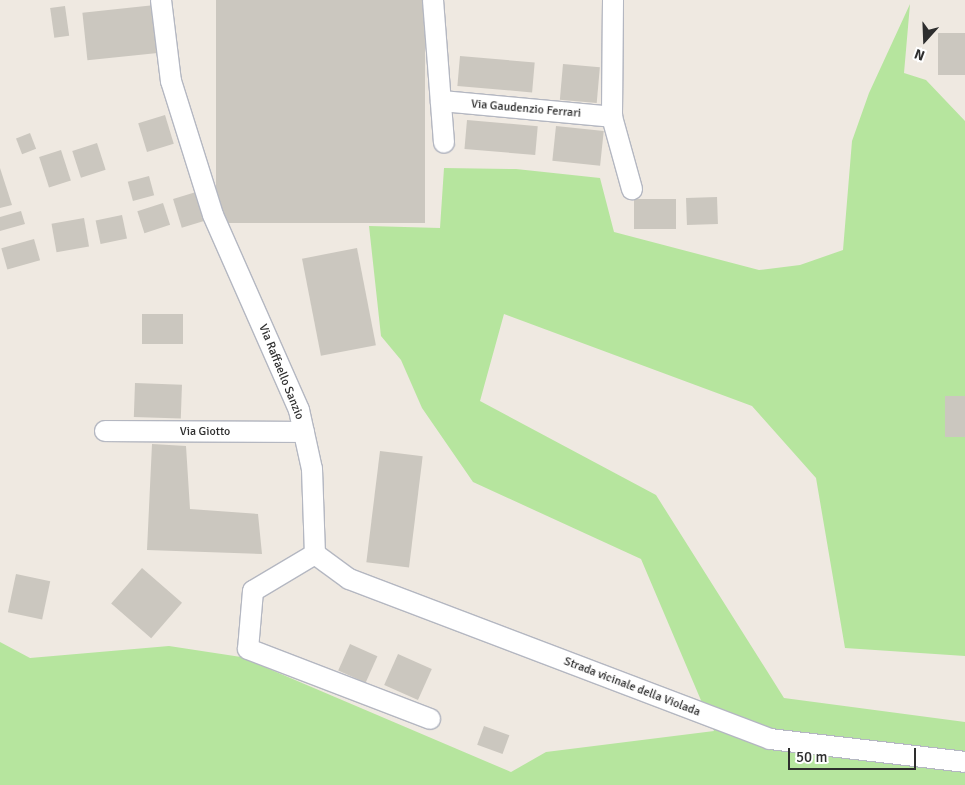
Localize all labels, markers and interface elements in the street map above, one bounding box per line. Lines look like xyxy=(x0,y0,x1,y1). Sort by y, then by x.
north arrow xyxy=(900,15,950,65)
text: N xyxy=(912,45,927,64)
street label: Via Gaudenzio Ferrari xyxy=(470,97,582,121)
street label: Via Raffaello Sanzio xyxy=(255,322,307,422)
street label: Via Giotto xyxy=(180,425,230,439)
street label: Strada vicinale della Violada xyxy=(562,654,702,720)
scale bar xyxy=(790,738,918,770)
text: 50 m xyxy=(796,748,827,766)

